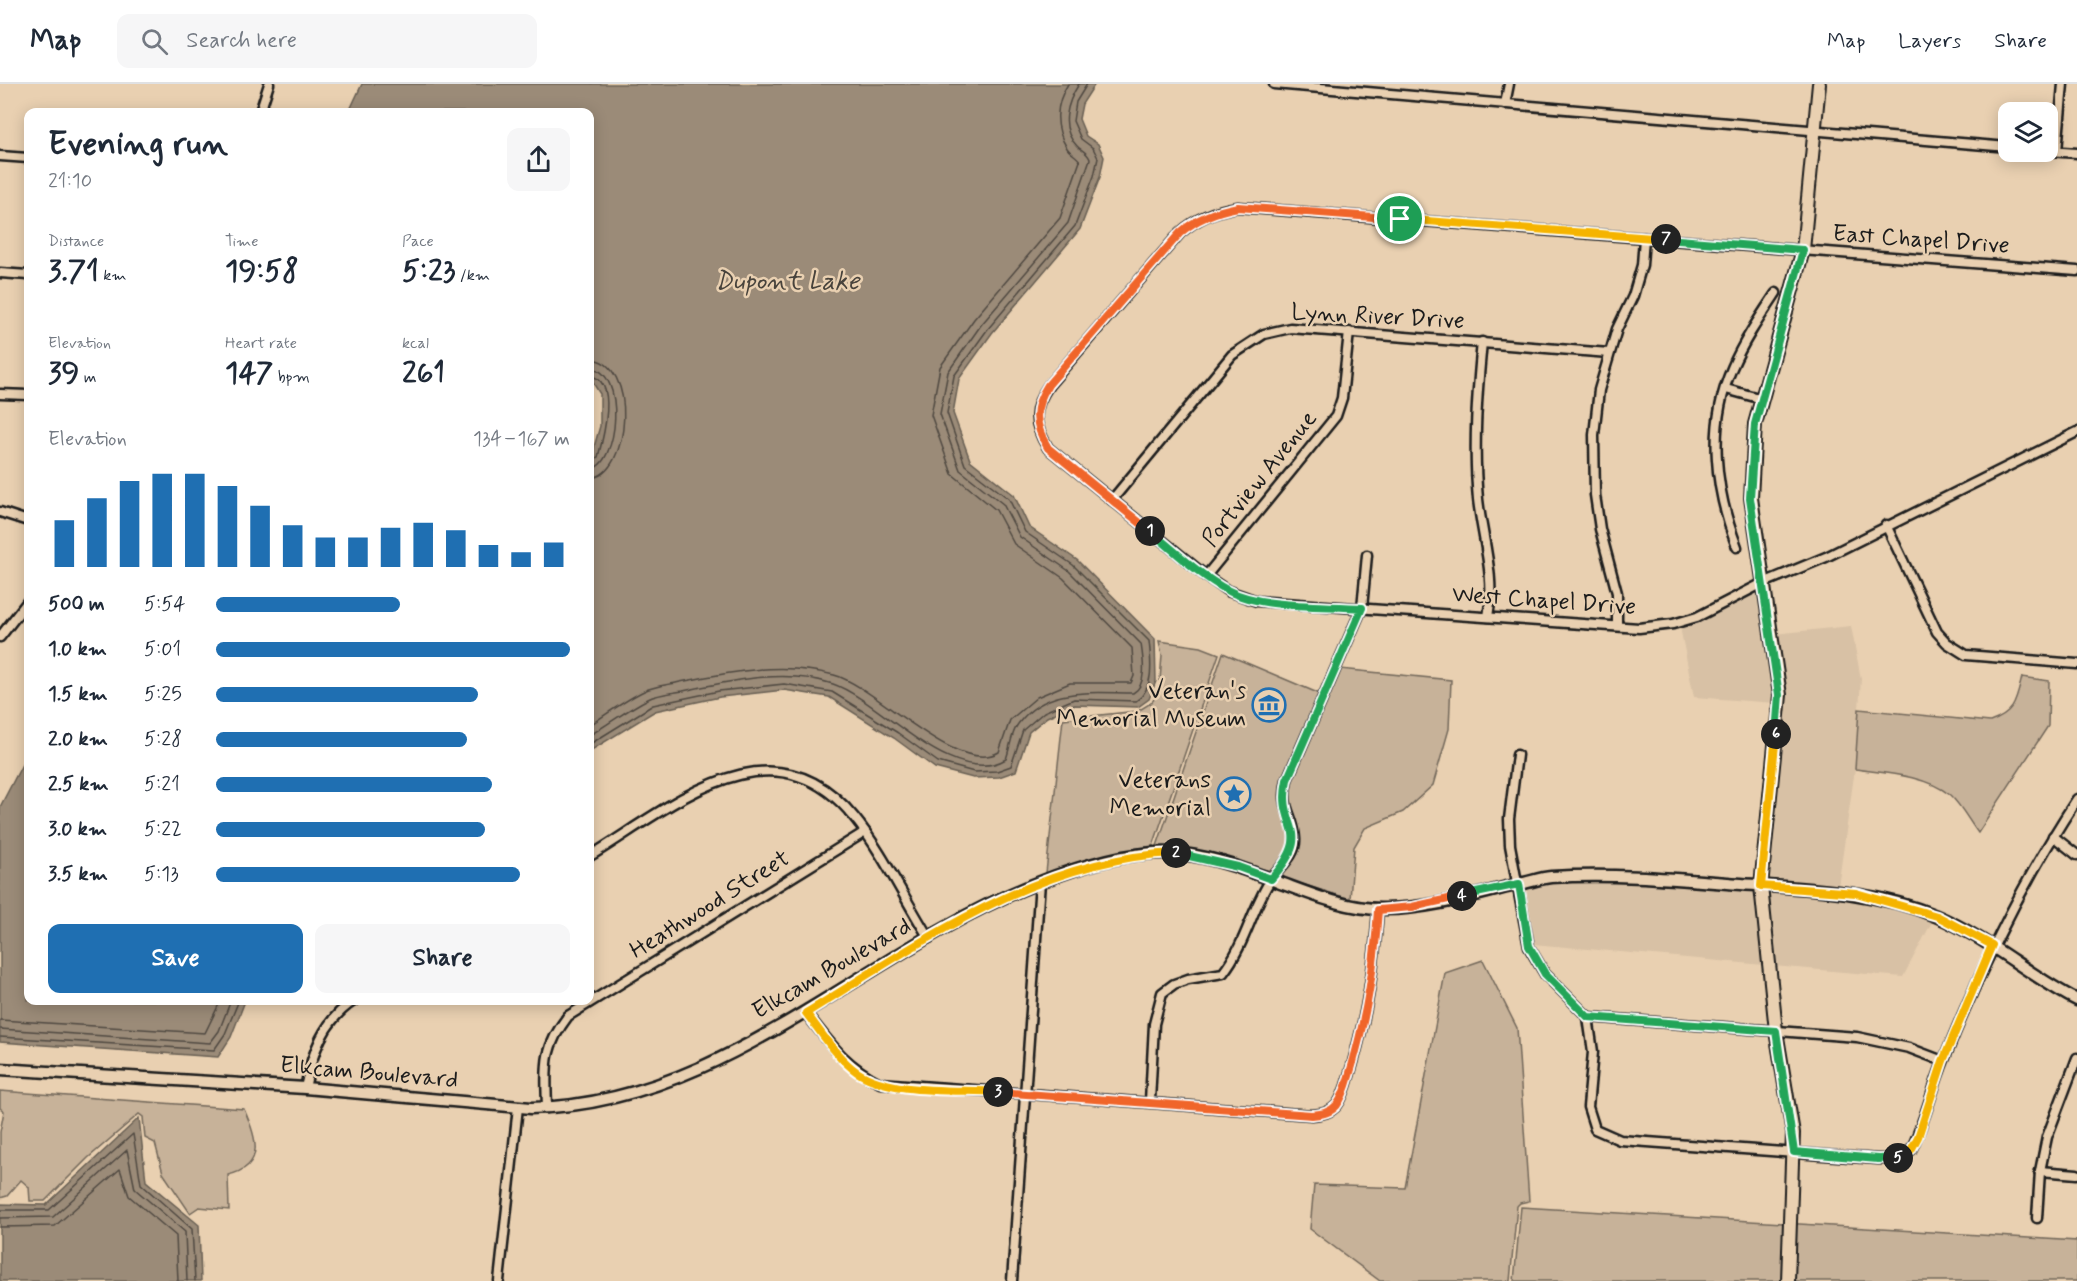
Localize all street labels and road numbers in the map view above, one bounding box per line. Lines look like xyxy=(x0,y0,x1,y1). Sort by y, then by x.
street label: East Chapel Drive xyxy=(1831,218,2011,262)
street label: Lynn River Drive xyxy=(1290,297,1466,337)
street label: Portview Avenue xyxy=(1195,404,1325,554)
street label: West Chapel Drive xyxy=(1451,579,1637,623)
street label: Heathwood Street xyxy=(624,843,796,967)
street label: Elkcam Boulevard xyxy=(747,911,917,1027)
street label: Elkcam Boulevard xyxy=(279,1050,459,1096)

